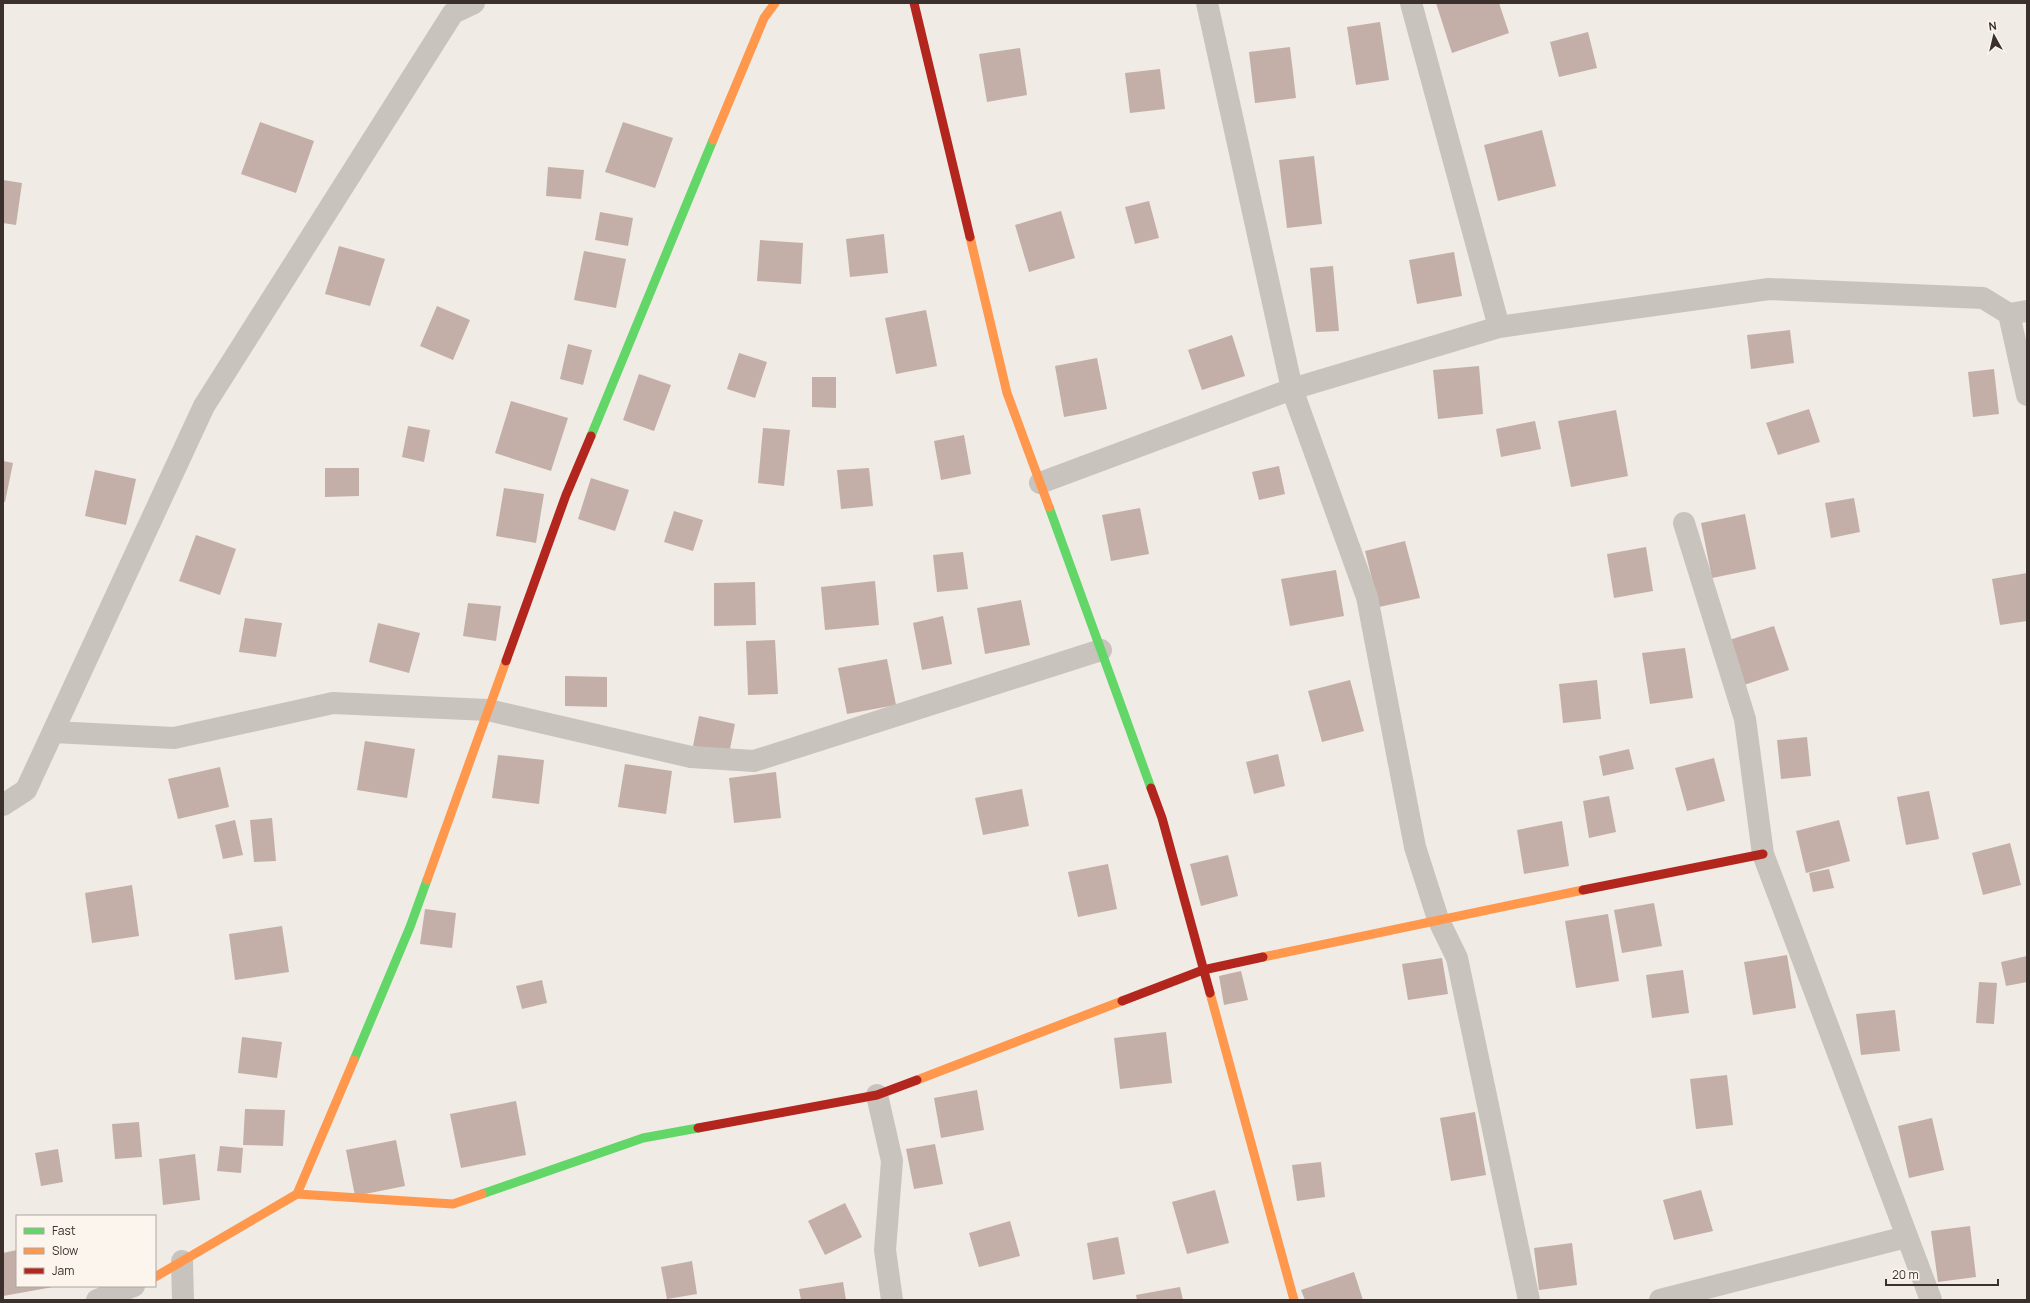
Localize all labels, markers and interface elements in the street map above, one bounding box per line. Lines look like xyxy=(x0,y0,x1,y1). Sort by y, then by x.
north arrow xyxy=(1974,16,2014,56)
text: N xyxy=(1988,18,1998,34)
legend xyxy=(16,1215,156,1287)
text: Fast xyxy=(52,1222,76,1239)
text: Slow xyxy=(52,1242,78,1259)
scale bar xyxy=(1886,1261,1998,1287)
text: Jam xyxy=(52,1262,74,1279)
text: 20 m xyxy=(1892,1266,1919,1283)

